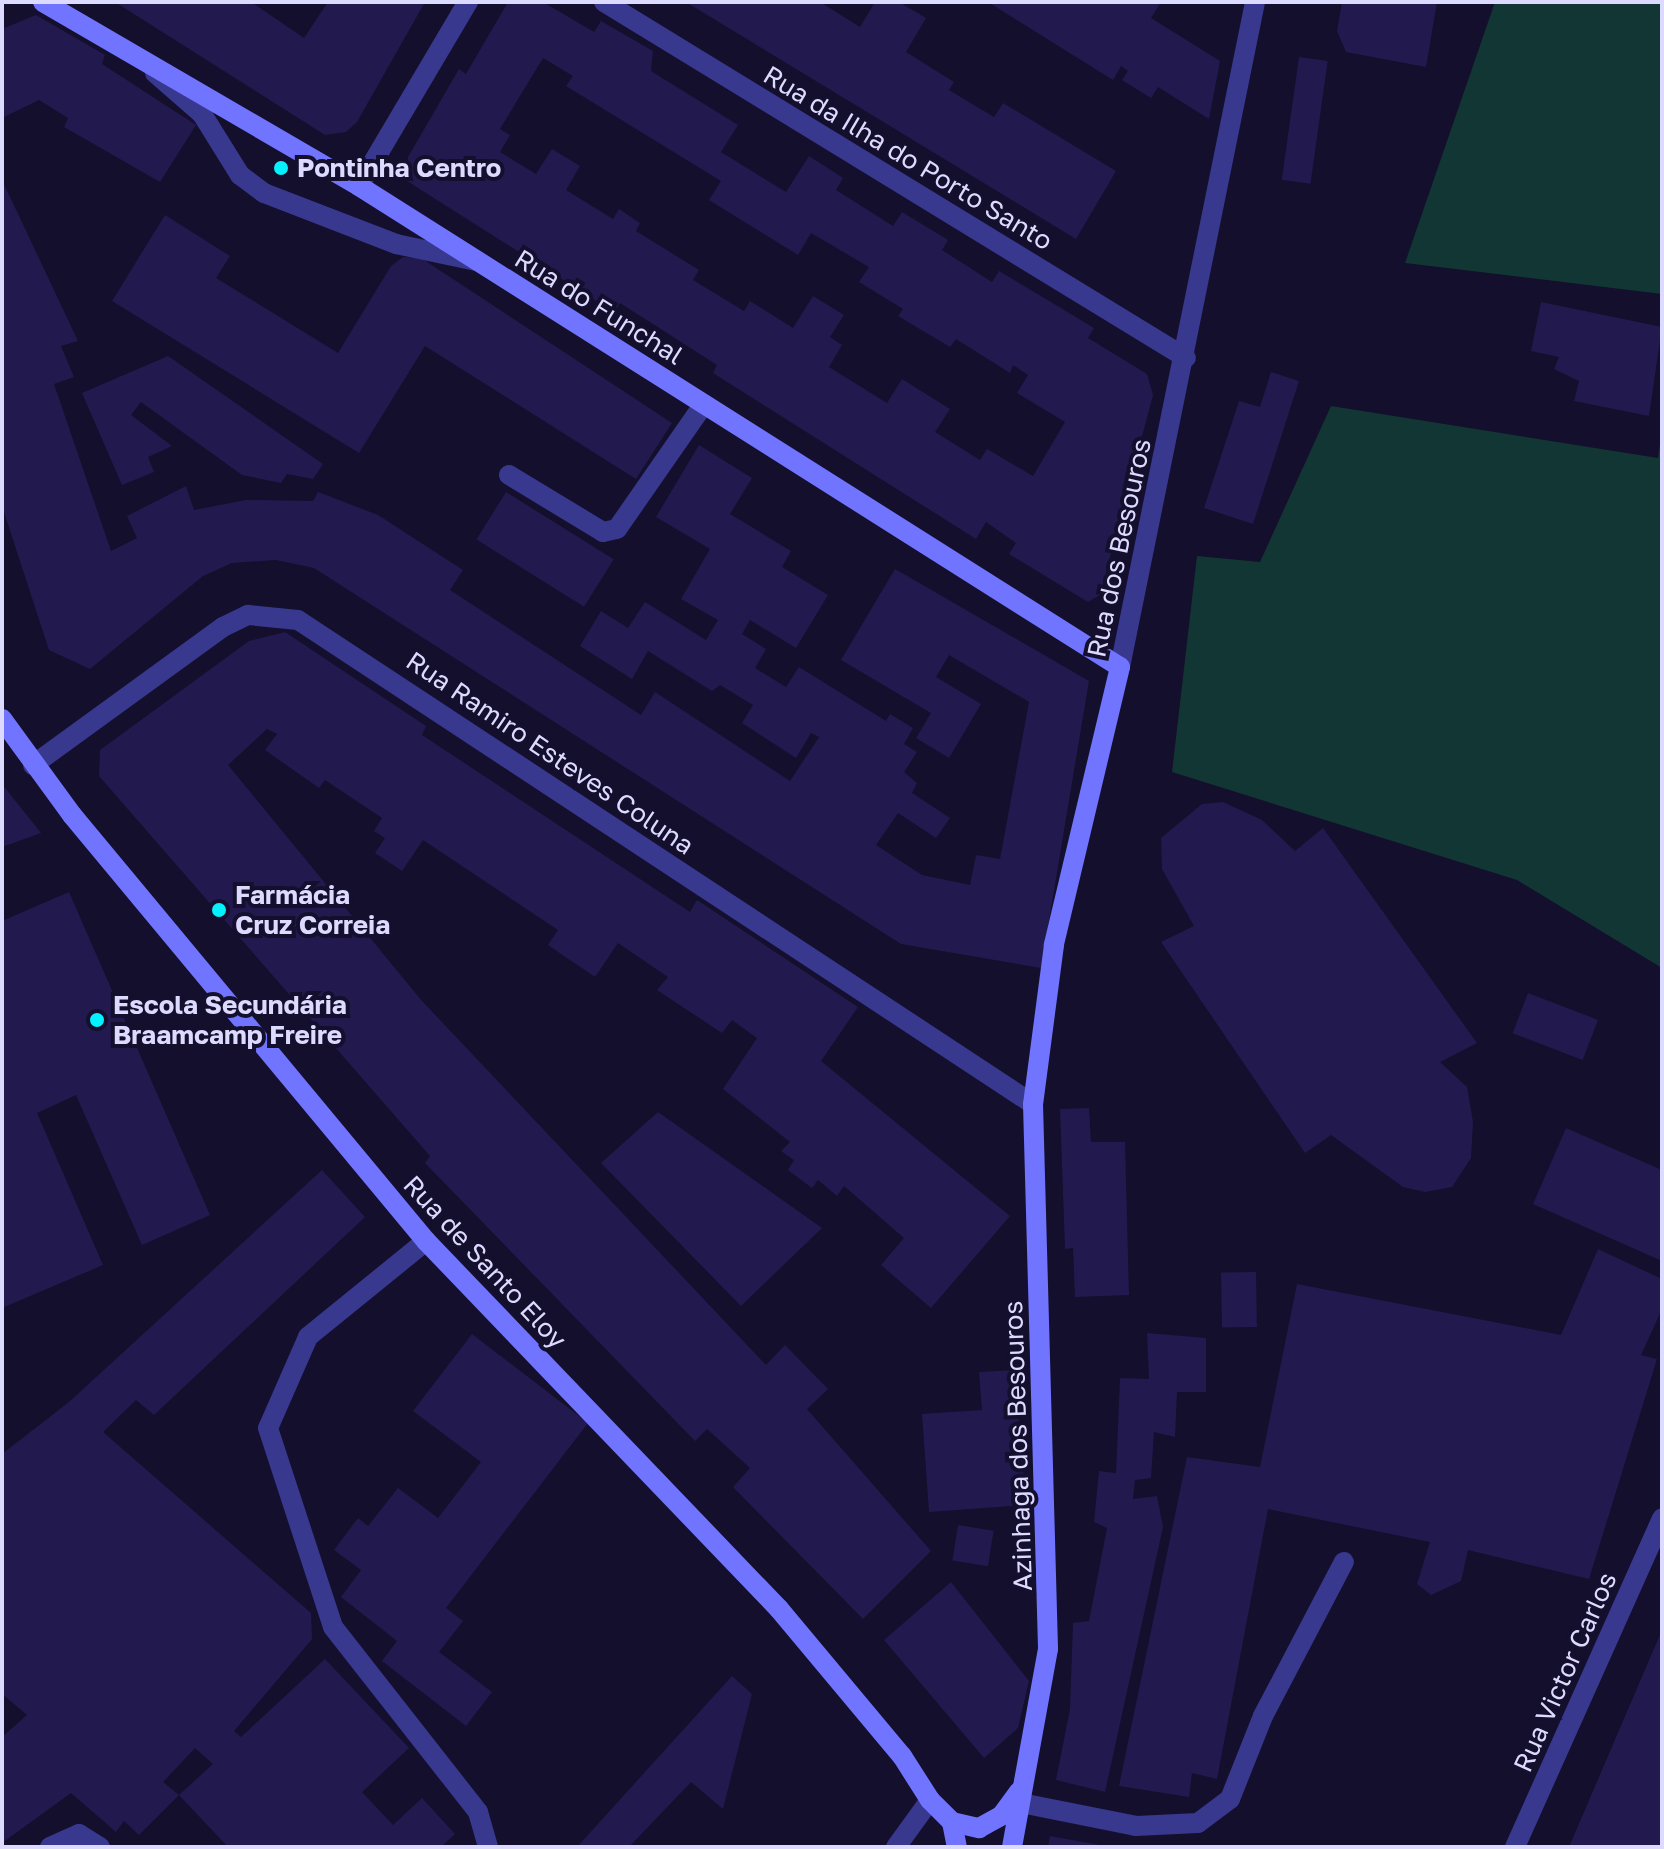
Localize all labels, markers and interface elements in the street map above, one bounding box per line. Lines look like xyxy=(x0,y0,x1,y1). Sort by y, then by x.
street label: Rua da Ilha do Porto Santo xyxy=(758,59,1058,257)
place label: Pontinha Centro xyxy=(297,152,501,184)
marker: Pontinha Centro xyxy=(272,159,290,177)
street label: Rua do Funchal xyxy=(509,243,689,371)
street label: Rua dos Besouros xyxy=(1081,436,1157,660)
street label: Rua Ramiro Esteves Coluna xyxy=(400,645,700,861)
place label: Farmácia Cruz Correia xyxy=(235,879,390,940)
marker: Farmácia Cruz Correia xyxy=(210,901,228,919)
place label: Escola Secundária Braamcamp Freire xyxy=(113,989,347,1050)
marker: Escola Secundária Braamcamp Freire xyxy=(88,1011,106,1029)
street label: Rua de Santo Eloy xyxy=(397,1169,573,1355)
street label: Azinhaga dos Besouros xyxy=(997,1300,1039,1592)
street label: Rua Victor Carlos xyxy=(1507,1567,1623,1777)

